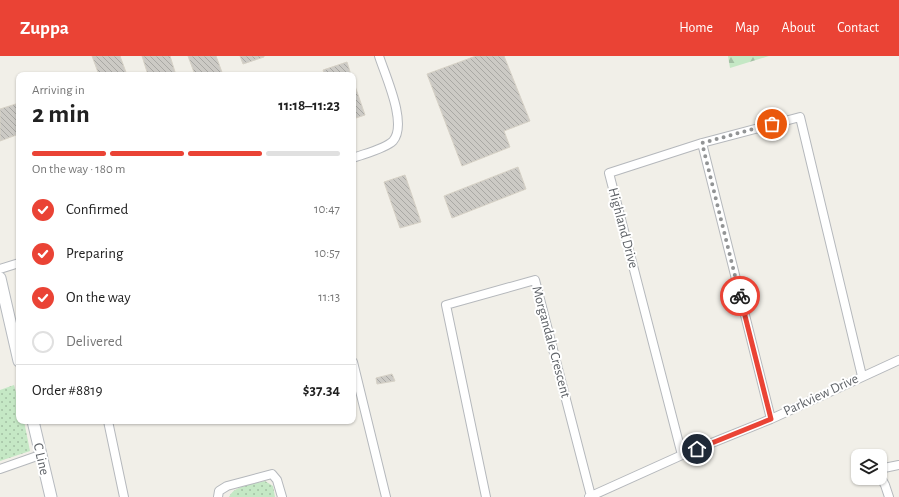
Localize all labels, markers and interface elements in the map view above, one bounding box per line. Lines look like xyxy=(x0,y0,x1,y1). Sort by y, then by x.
text: Zuppa xyxy=(20,19,69,38)
text: Home xyxy=(679,21,713,35)
text: Map xyxy=(735,21,759,35)
text: About xyxy=(781,21,815,35)
text: Contact xyxy=(837,21,879,35)
text: Arriving in xyxy=(32,84,85,97)
text: 11:18–11:23 xyxy=(278,98,340,113)
text: 2 min xyxy=(32,101,90,127)
pin xyxy=(755,107,789,141)
icon: bag xyxy=(761,113,783,135)
text: On the way · 180 m xyxy=(32,163,125,176)
street label: Highland Drive xyxy=(606,186,640,270)
icon: check xyxy=(32,199,54,221)
text: Confirmed xyxy=(66,202,128,217)
text: 10:47 xyxy=(314,203,340,216)
icon: check xyxy=(32,243,54,265)
text: Preparing xyxy=(66,246,123,261)
text: 10:57 xyxy=(315,247,340,260)
courier xyxy=(720,276,760,316)
street label: Morgandale Crescent xyxy=(529,285,573,400)
icon: bike xyxy=(729,285,751,307)
icon: check xyxy=(32,287,54,309)
text: On the way xyxy=(66,290,131,305)
text: 11:13 xyxy=(318,291,340,304)
text: Delivered xyxy=(66,334,123,349)
street label: Parkview Drive xyxy=(781,372,861,418)
text: Order #8819 xyxy=(32,383,103,398)
text: $37.34 xyxy=(303,383,340,398)
pin xyxy=(680,432,714,466)
icon: home xyxy=(686,438,708,460)
street label: C Line xyxy=(31,442,51,476)
map controls xyxy=(851,449,887,485)
button: layers xyxy=(851,449,887,485)

